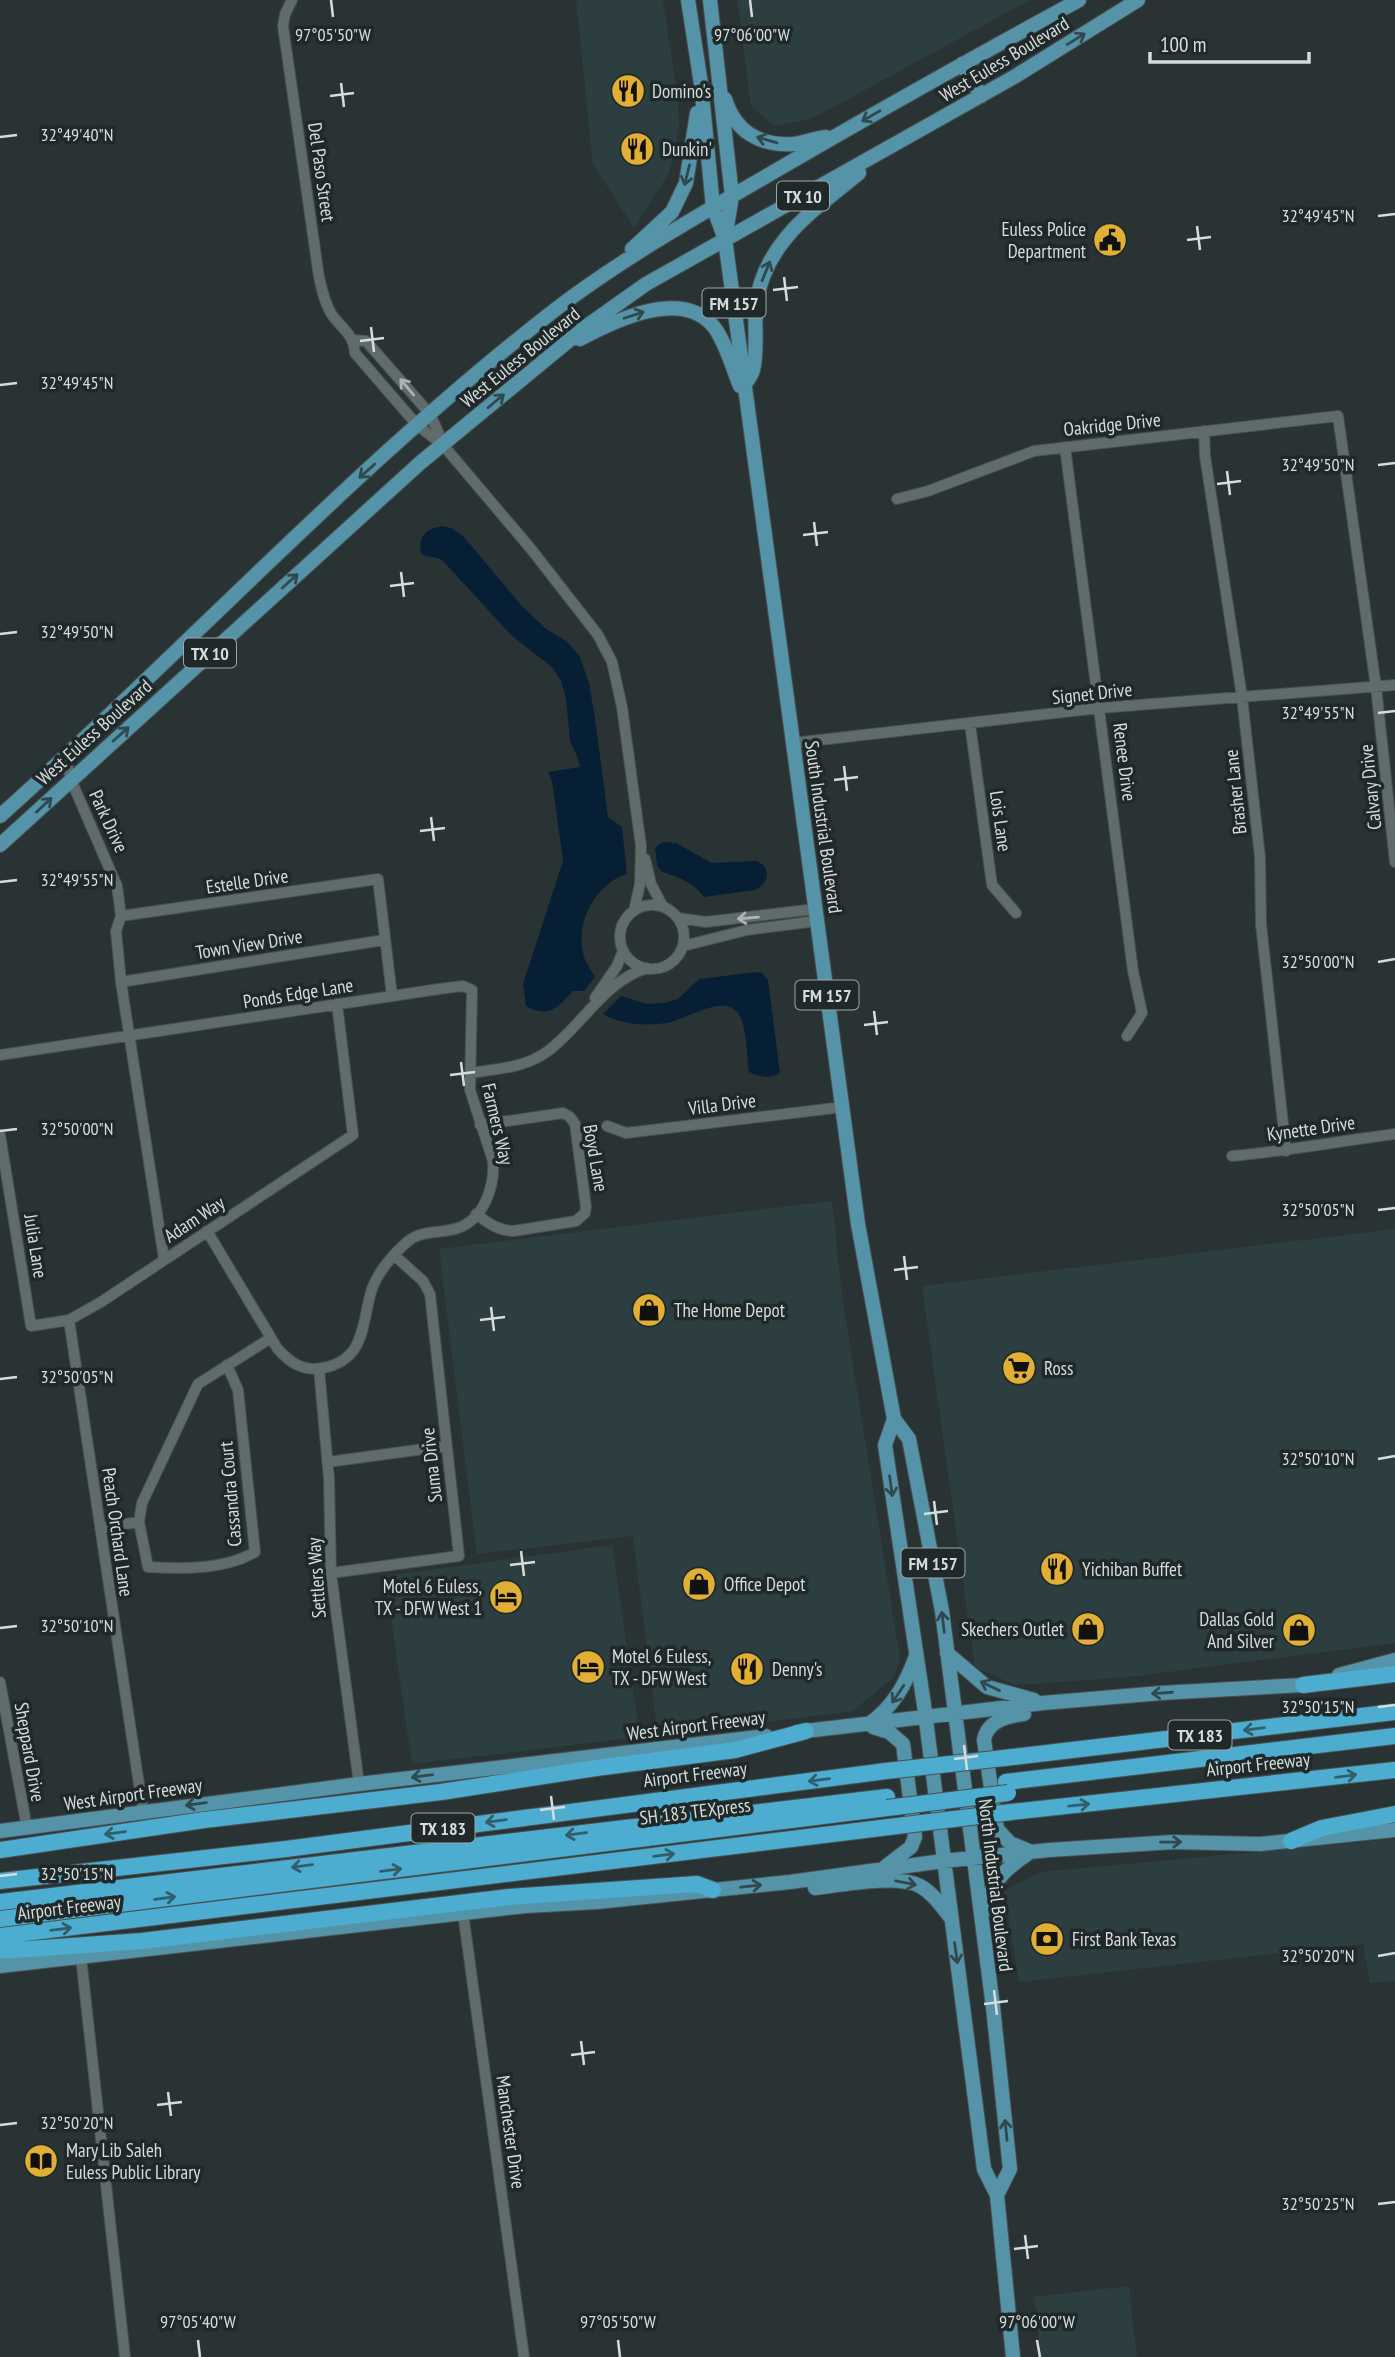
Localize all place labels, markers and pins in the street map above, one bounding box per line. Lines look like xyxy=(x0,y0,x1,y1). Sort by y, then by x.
restaurant icon: Domino's xyxy=(609,72,647,110)
place label: Domino's xyxy=(652,79,711,103)
restaurant icon: Dunkin' xyxy=(618,130,656,168)
place label: Dunkin' xyxy=(662,137,712,161)
place label: Euless Police Department xyxy=(1001,217,1087,263)
public building icon: Euless Police Department xyxy=(1091,221,1129,259)
shop icon: The Home Depot xyxy=(630,1291,668,1329)
place label: The Home Depot xyxy=(674,1298,786,1322)
supermarket icon: Ross xyxy=(1000,1349,1038,1387)
place label: Ross xyxy=(1044,1356,1073,1380)
restaurant icon: Yichiban Buffet xyxy=(1038,1550,1076,1588)
place label: Yichiban Buffet xyxy=(1082,1557,1183,1581)
shop icon: Office Depot xyxy=(680,1565,718,1603)
place label: Office Depot xyxy=(724,1572,806,1596)
place label: Motel 6 Euless, TX - DFW West 1 xyxy=(375,1574,482,1620)
hotel icon: Motel 6 Euless, TX - DFW West 1 xyxy=(487,1578,525,1616)
place label: Dallas Gold And Silver xyxy=(1199,1607,1275,1653)
shop icon: Skechers Outlet xyxy=(1069,1610,1107,1648)
shop icon: Dallas Gold And Silver xyxy=(1280,1611,1318,1649)
place label: Skechers Outlet xyxy=(961,1617,1065,1641)
place label: Motel 6 Euless, TX - DFW West xyxy=(612,1644,711,1690)
hotel icon: Motel 6 Euless, TX - DFW West xyxy=(569,1648,607,1686)
restaurant icon: Denny's xyxy=(728,1650,766,1688)
place label: Denny's xyxy=(772,1657,823,1681)
bank icon: First Bank Texas xyxy=(1028,1920,1066,1958)
place label: First Bank Texas xyxy=(1072,1927,1176,1951)
place label: Mary Lib Saleh Euless Public Library xyxy=(66,2138,201,2184)
library icon: Mary Lib Saleh Euless Public Library xyxy=(22,2142,60,2180)

